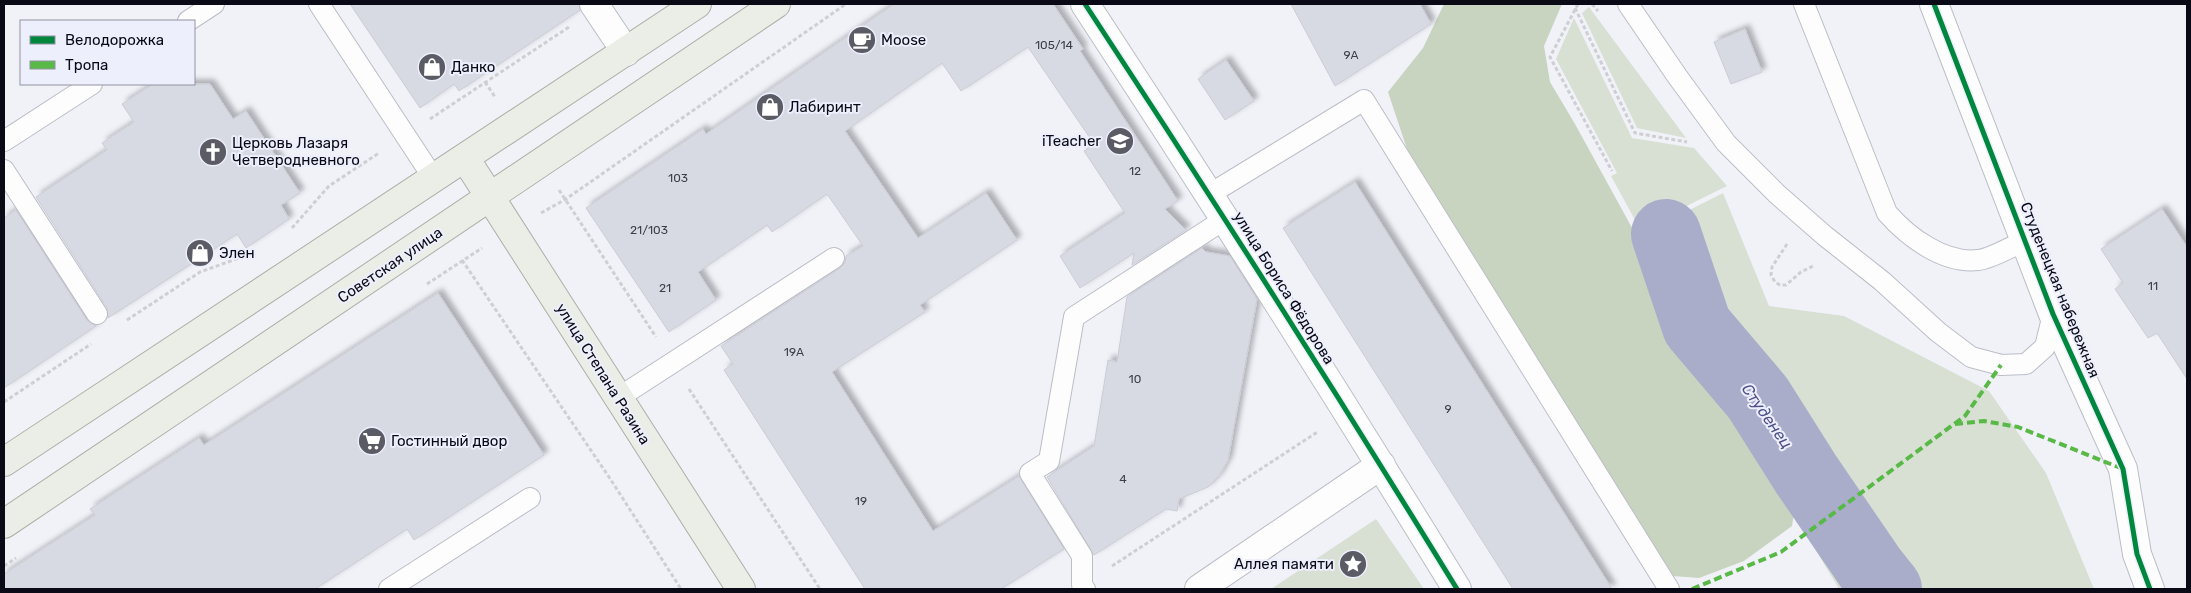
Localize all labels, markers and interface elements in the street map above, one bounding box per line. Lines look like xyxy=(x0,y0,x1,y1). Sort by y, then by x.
legend xyxy=(20,20,195,85)
cafe icon: Moose xyxy=(847,25,877,55)
text: Велодорожка xyxy=(65,31,164,49)
place label: Moose xyxy=(881,31,926,49)
house number: 105/14 xyxy=(1035,38,1074,52)
house number: 9А xyxy=(1343,48,1359,62)
shop icon: Данко xyxy=(417,52,447,82)
text: Тропа xyxy=(65,56,108,74)
place label: Данко xyxy=(451,58,495,76)
shop icon: Лабиринт xyxy=(755,92,785,122)
place label: Лабиринт xyxy=(789,98,861,116)
school or university icon: iTeacher xyxy=(1105,126,1135,156)
place label: iTeacher xyxy=(1042,132,1101,150)
place label: Церковь Лазаря Четверодневного xyxy=(232,134,360,169)
church icon: Церковь Лазаря Четверодневного xyxy=(198,137,228,167)
house number: 12 xyxy=(1129,164,1141,178)
house number: 103 xyxy=(668,171,688,185)
street label: Студенецкая набережная xyxy=(2016,200,2104,380)
street label: улица Бориса Фёдорова xyxy=(1230,208,1338,368)
street label: Советская улица xyxy=(334,223,446,307)
house number: 21/103 xyxy=(630,223,668,237)
shop icon: Элен xyxy=(185,238,215,268)
place label: Элен xyxy=(219,244,255,262)
house number: 11 xyxy=(2148,279,2158,293)
house number: 21 xyxy=(659,281,671,295)
street label: улица Степана Разина xyxy=(552,300,654,448)
house number: 19А xyxy=(784,345,804,359)
house number: 10 xyxy=(1129,372,1141,386)
water label: Студенец xyxy=(1738,380,1796,452)
house number: 9 xyxy=(1444,402,1452,416)
supermarket icon: Гостинный двор xyxy=(357,426,387,456)
place label: Гостинный двор xyxy=(391,432,507,450)
house number: 4 xyxy=(1119,472,1127,486)
house number: 19 xyxy=(855,494,867,508)
place icon: Аллея памяти xyxy=(1338,549,1368,579)
place label: Аллея памяти xyxy=(1234,555,1334,573)

